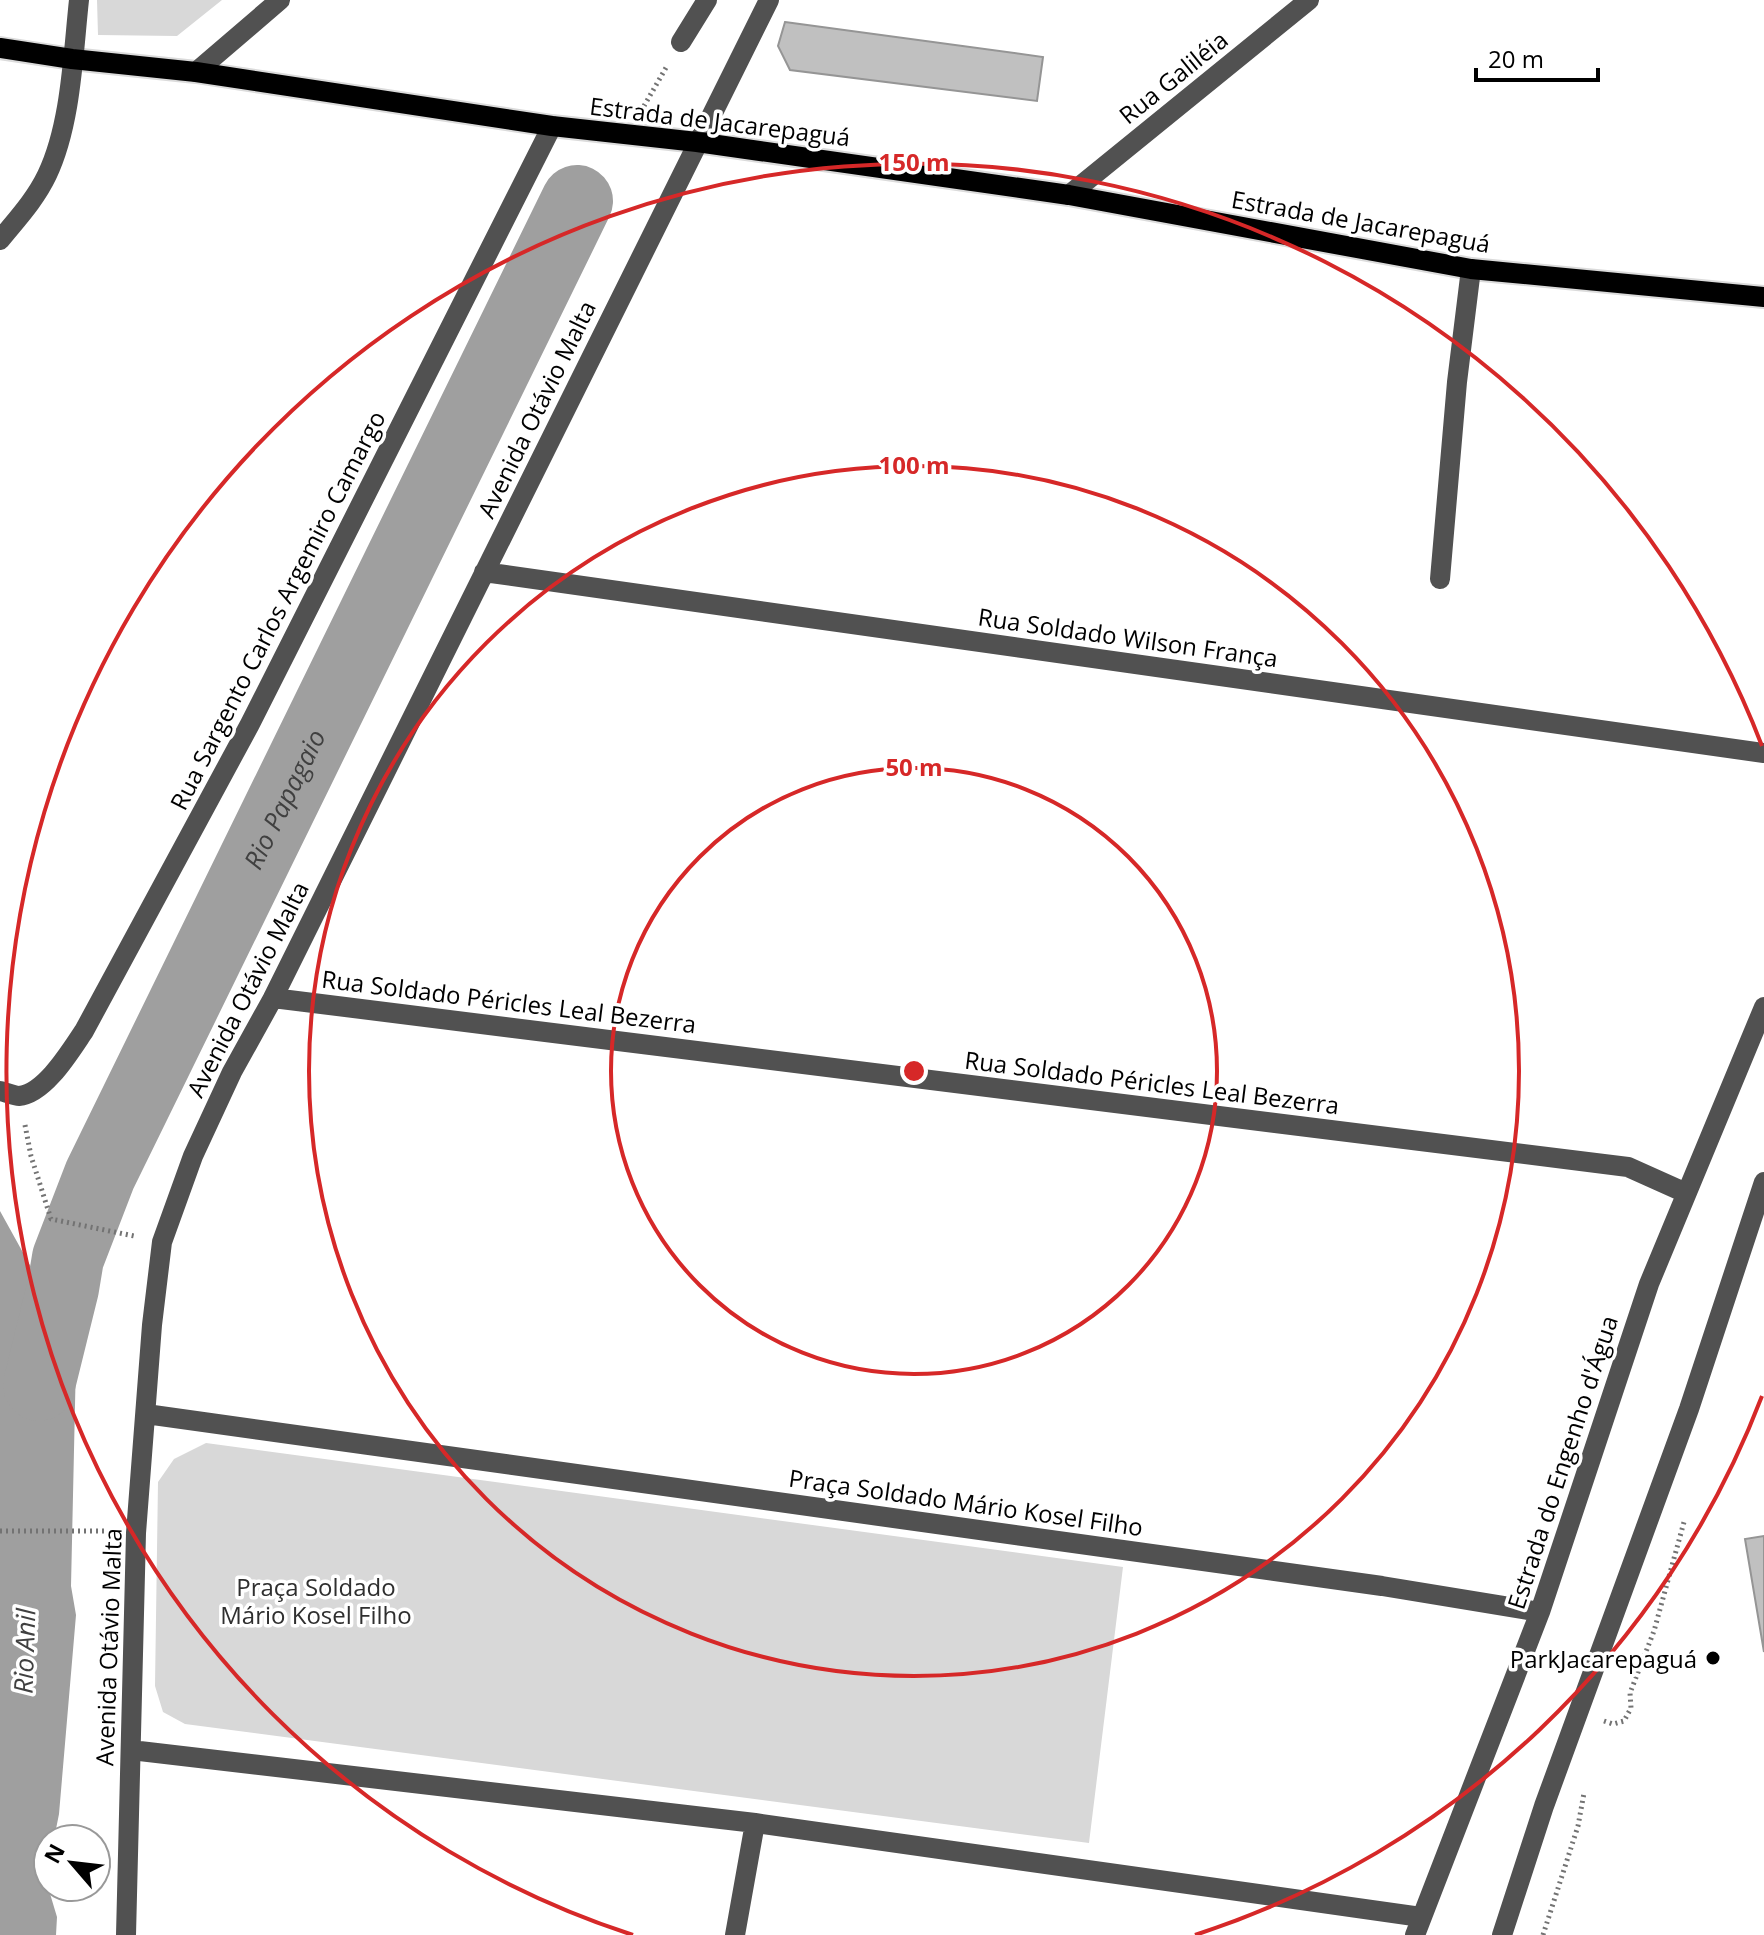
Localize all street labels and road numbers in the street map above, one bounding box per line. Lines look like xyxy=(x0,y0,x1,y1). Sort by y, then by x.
street label: Rua Galiléia xyxy=(1112,23,1234,131)
street label: Estrada de Jacarepaguá xyxy=(588,89,852,153)
street label: Estrada de Jacarepaguá xyxy=(1229,182,1493,260)
street label: Avenida Otávio Malta xyxy=(469,295,603,523)
street label: Rua Sargento Carlos Argemiro Camargo xyxy=(162,405,392,815)
street label: Rua Soldado Wilson França xyxy=(976,600,1280,674)
street label: Avenida Otávio Malta xyxy=(178,876,316,1102)
street label: Rua Soldado Péricles Leal Bezerra xyxy=(320,962,698,1040)
street label: Rua Soldado Péricles Leal Bezerra xyxy=(963,1043,1341,1121)
street label: Estrada do Engenho d'Água xyxy=(1499,1311,1625,1613)
street label: Praça Soldado Mário Kosel Filho xyxy=(787,1461,1145,1543)
street label: Avenida Otávio Malta xyxy=(87,1528,129,1766)

